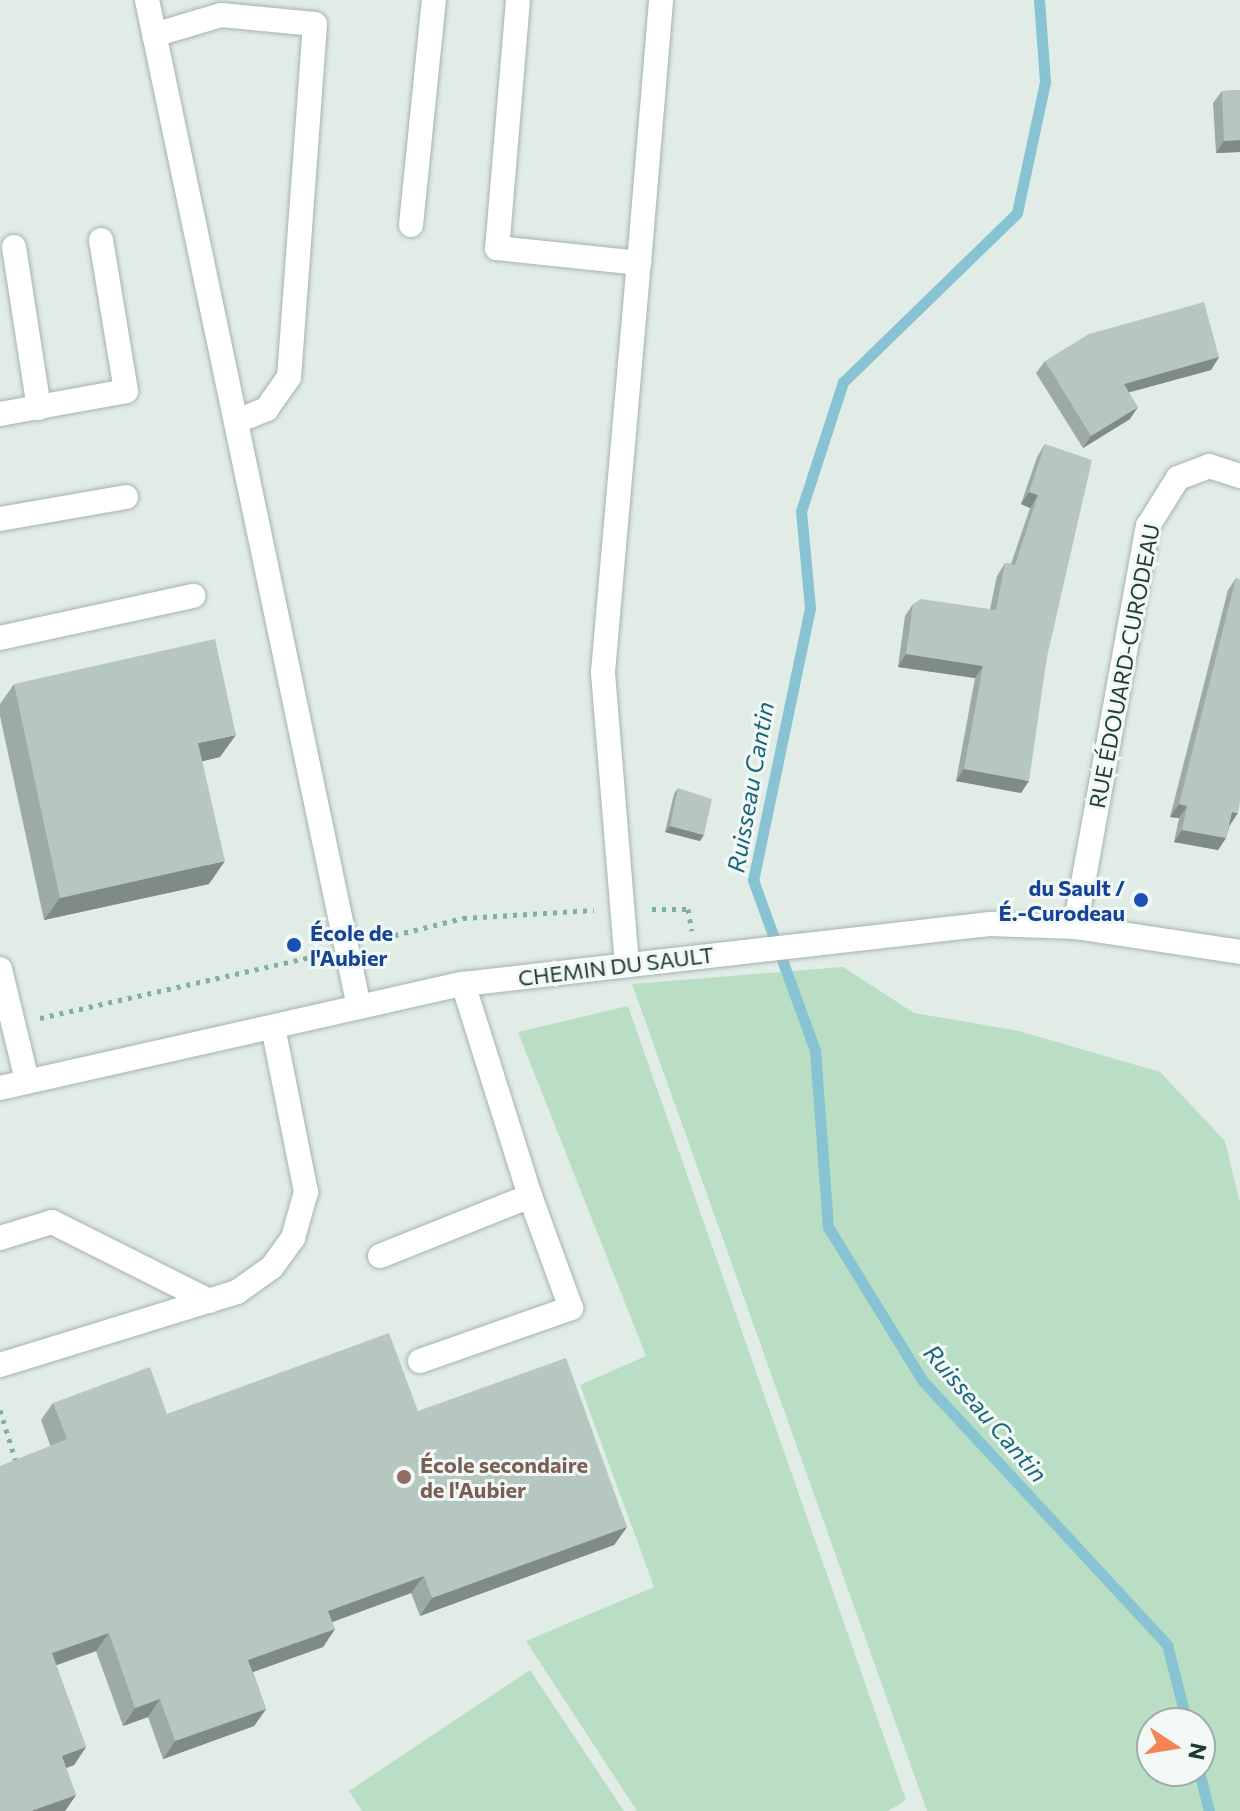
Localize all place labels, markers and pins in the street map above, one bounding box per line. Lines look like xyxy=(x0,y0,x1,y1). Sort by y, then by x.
place label: du Sault / É.-Curodeau xyxy=(999,874,1125,926)
marker: du Sault / É.-Curodeau xyxy=(1132,891,1150,909)
place label: École de l'Aubier xyxy=(310,919,393,970)
marker: École de l'Aubier xyxy=(285,936,303,954)
place label: École secondaire de l'Aubier xyxy=(420,1451,588,1502)
marker: École secondaire de l'Aubier xyxy=(395,1468,413,1486)

